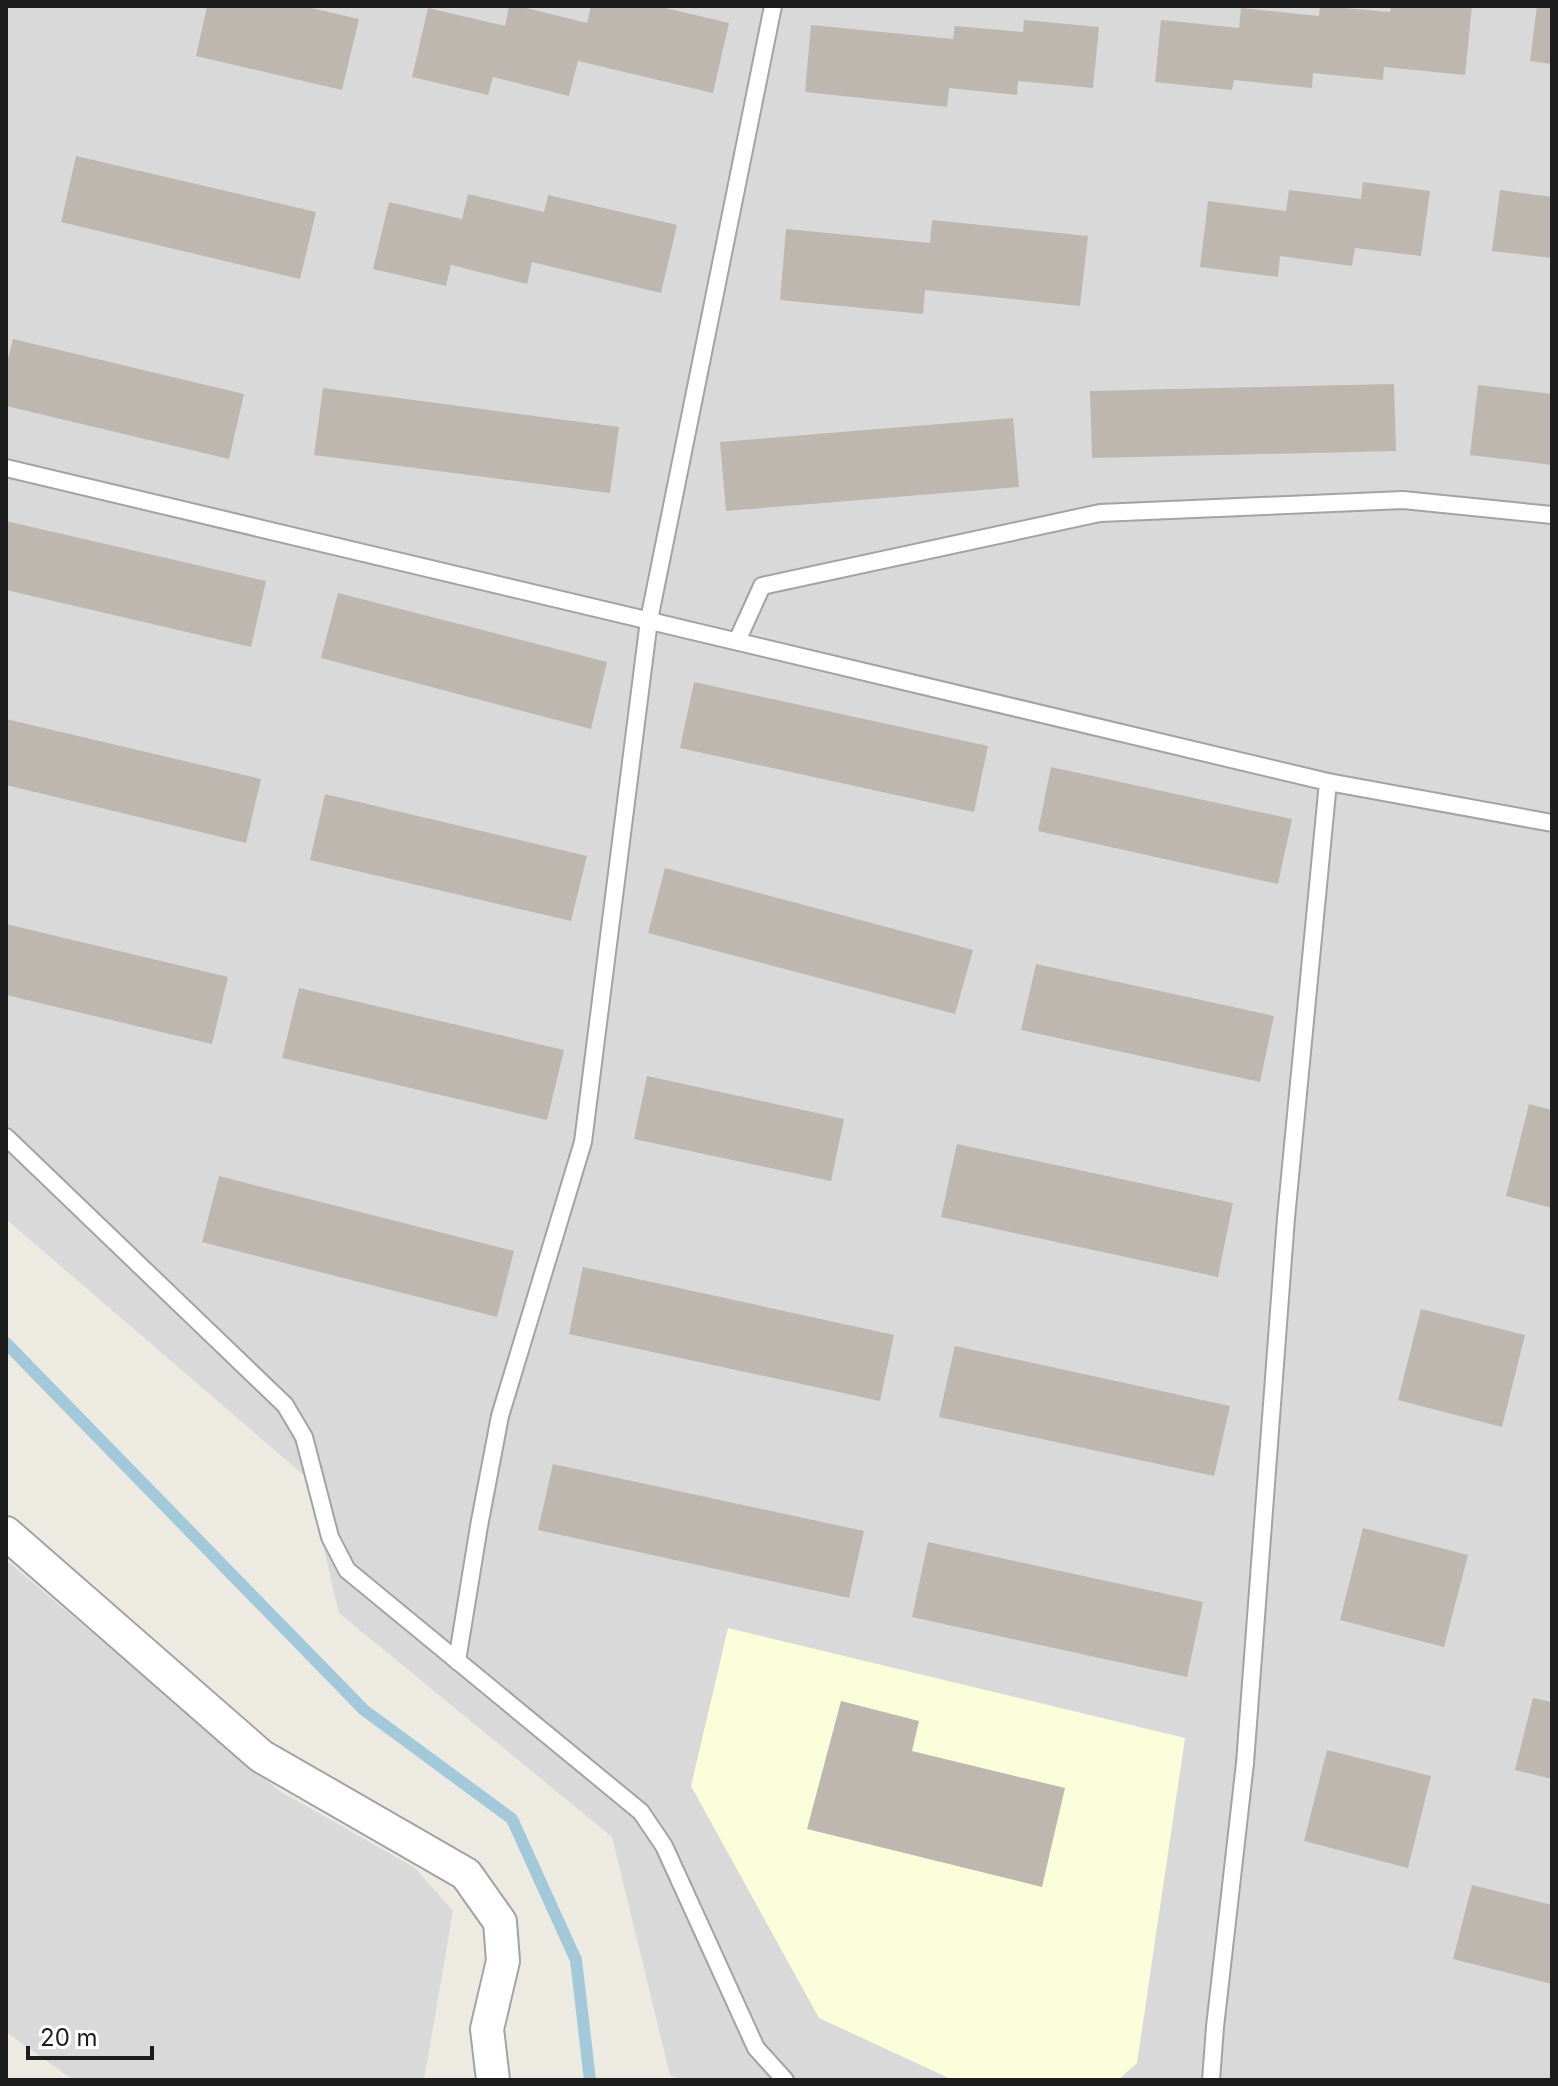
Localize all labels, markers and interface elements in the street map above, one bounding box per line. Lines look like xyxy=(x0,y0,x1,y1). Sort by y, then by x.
scale bar xyxy=(28,2010,152,2060)
text: 20 m xyxy=(40,2023,98,2052)

